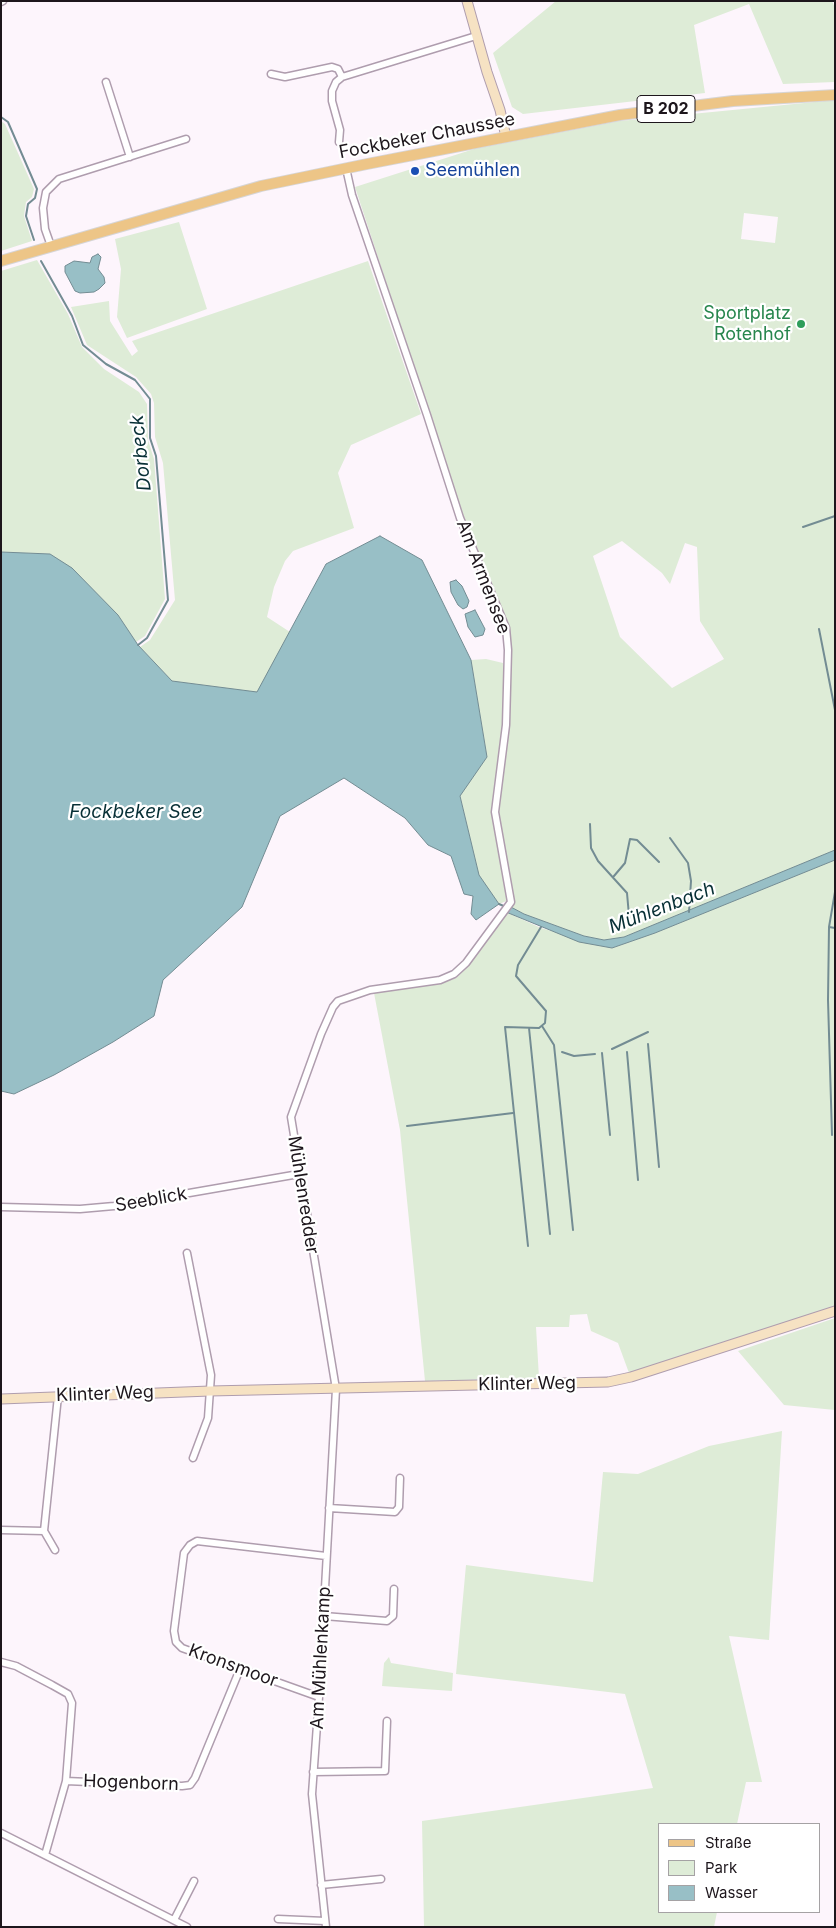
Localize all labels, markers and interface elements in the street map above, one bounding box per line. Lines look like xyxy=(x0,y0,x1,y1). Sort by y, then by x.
road number: B 202 xyxy=(637,96,695,122)
street label: Fockbeker Chaussee xyxy=(337,108,517,164)
place label: Seemühlen xyxy=(425,160,520,182)
marker: Seemühlen xyxy=(409,165,421,177)
place label: Sportplatz Rotenhof xyxy=(703,303,791,346)
marker: Sportplatz Rotenhof xyxy=(795,318,807,330)
water label: Dorbeck xyxy=(126,414,156,492)
street label: Am Armensee xyxy=(451,517,515,637)
water label: Fockbeker See xyxy=(69,801,203,823)
water label: Mühlenbach xyxy=(606,877,718,939)
street label: Mühlenredder xyxy=(283,1134,323,1256)
street label: Seeblick xyxy=(113,1183,189,1217)
street label: Klinter Weg xyxy=(478,1372,576,1396)
street label: Klinter Weg xyxy=(56,1381,154,1407)
street label: Am Mühlenkamp xyxy=(306,1586,336,1730)
street label: Kronsmoor xyxy=(185,1640,281,1692)
street label: Hogenborn xyxy=(83,1771,179,1795)
legend xyxy=(658,1823,821,1913)
text: Straße xyxy=(705,1833,752,1852)
text: Park xyxy=(705,1858,737,1877)
text: Wasser xyxy=(705,1883,758,1902)

